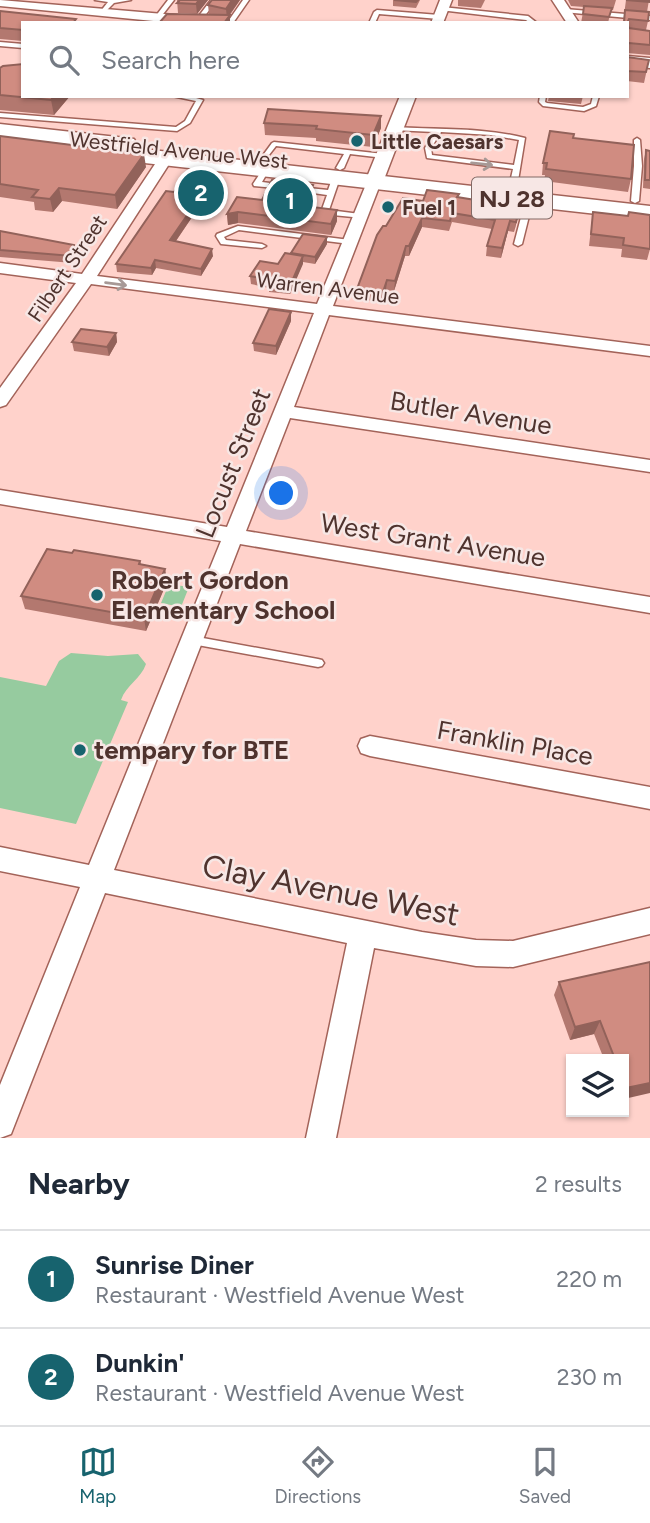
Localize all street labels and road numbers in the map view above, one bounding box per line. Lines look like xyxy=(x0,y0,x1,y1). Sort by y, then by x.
street label: Westfield Avenue West xyxy=(69,126,289,174)
road number: NJ 28 xyxy=(472,178,552,218)
street label: Filbert Street xyxy=(22,210,112,326)
street label: Warren Avenue xyxy=(255,267,401,309)
street label: Locust Street xyxy=(189,383,278,542)
street label: Butler Avenue xyxy=(388,384,554,442)
street label: West Grant Avenue xyxy=(318,506,548,574)
street label: Franklin Place xyxy=(434,714,596,772)
street label: Clay Avenue West xyxy=(199,846,463,934)

